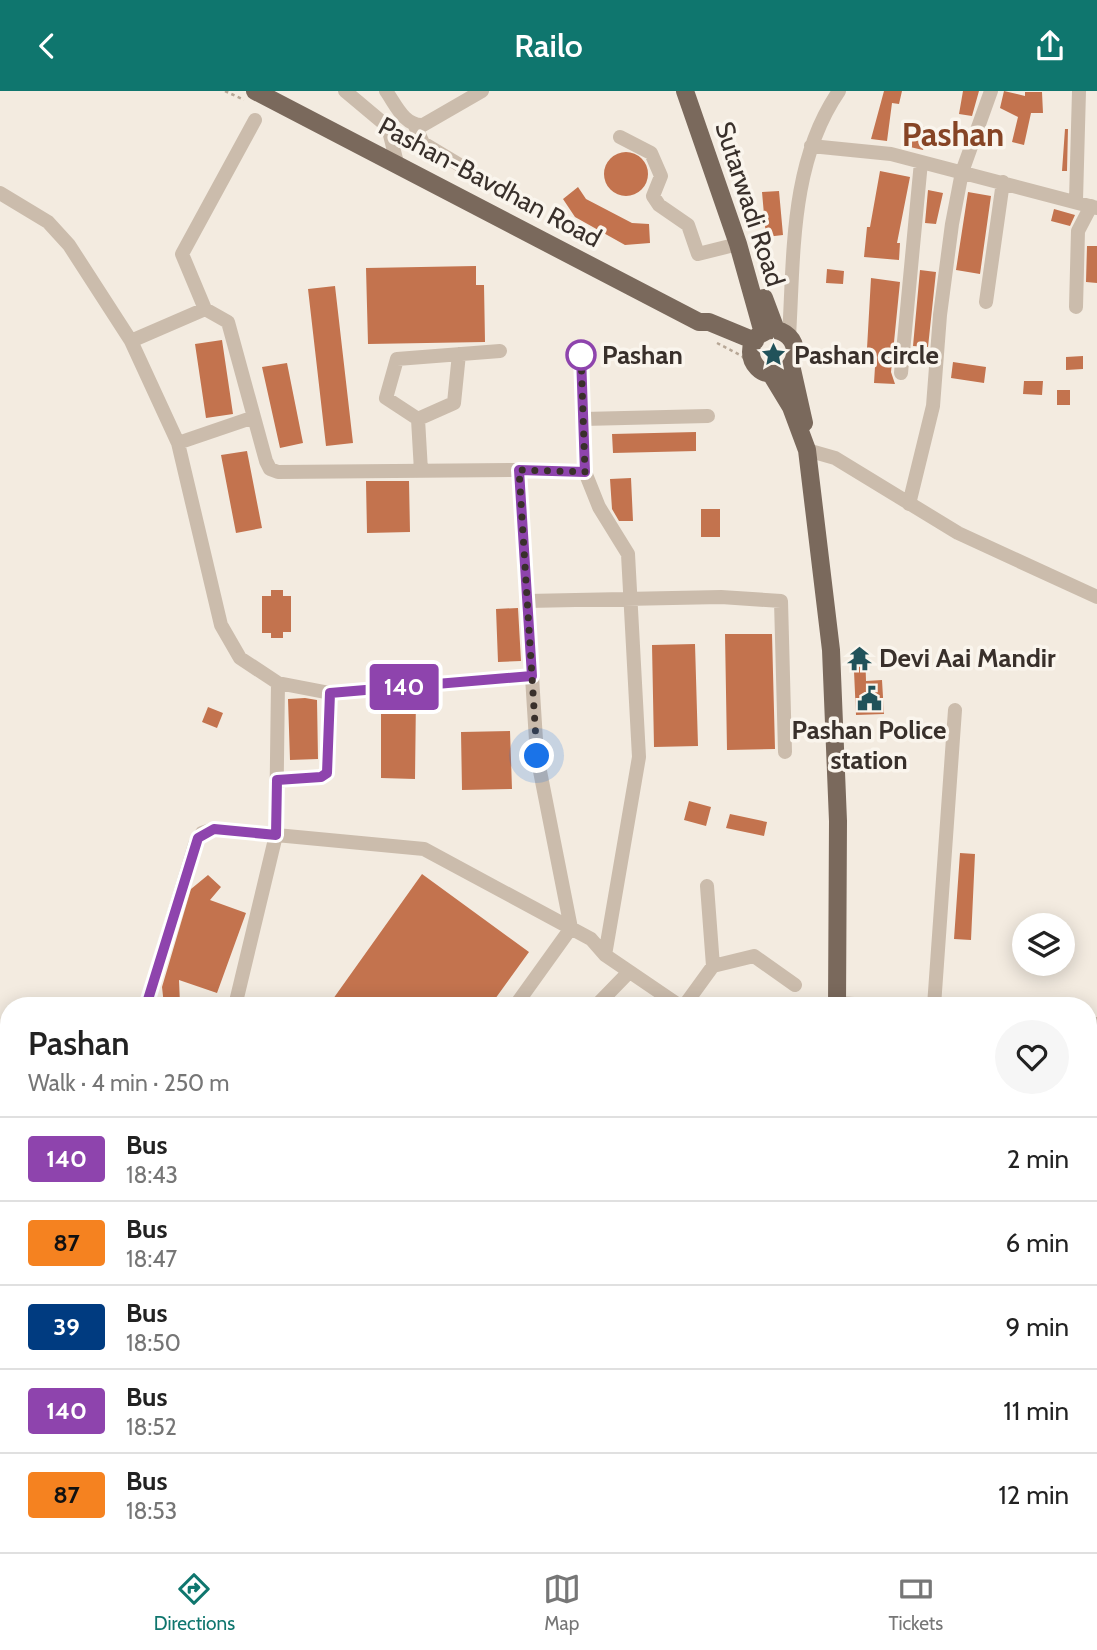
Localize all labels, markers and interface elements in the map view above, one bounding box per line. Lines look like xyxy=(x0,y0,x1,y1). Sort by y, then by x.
text: Railo xyxy=(514,26,583,65)
icon: back xyxy=(28,27,66,65)
icon: share xyxy=(1031,27,1069,65)
street label: Pashan-Bavdhan Road xyxy=(373,110,607,254)
district label: Pashan xyxy=(902,114,1004,154)
street label: Sutarwadi Road xyxy=(708,117,792,291)
place label: Pashan xyxy=(602,339,683,371)
place label: Pashan circle xyxy=(794,339,939,371)
marker: Pashan xyxy=(566,340,596,370)
place icon: Pashan circle xyxy=(760,341,788,369)
place label: Devi Aai Mandir xyxy=(879,642,1056,674)
temple icon: Devi Aai Mandir xyxy=(845,644,873,672)
line badge: 140 xyxy=(364,664,444,710)
text: 140 xyxy=(384,672,424,701)
public building icon: Pashan Police station xyxy=(855,684,883,712)
place label: Pashan Police station xyxy=(792,714,946,776)
your location xyxy=(519,738,554,773)
map controls xyxy=(1012,913,1075,976)
button: layers xyxy=(1012,913,1075,976)
button: heart xyxy=(995,1020,1069,1094)
text: Pashan xyxy=(28,1023,130,1063)
text: Walk · 4 min · 250 m xyxy=(28,1069,230,1097)
text: Bus xyxy=(126,1129,167,1161)
text: 2 min xyxy=(1007,1143,1069,1175)
text: 140 xyxy=(46,1144,87,1173)
text: 18:43 xyxy=(126,1161,178,1189)
text: Bus xyxy=(126,1213,167,1245)
text: 6 min xyxy=(1006,1227,1069,1259)
text: 87 xyxy=(53,1228,80,1257)
text: 18:47 xyxy=(126,1245,177,1273)
text: Bus xyxy=(126,1297,167,1329)
text: 9 min xyxy=(1006,1311,1069,1343)
text: 39 xyxy=(53,1312,80,1341)
text: 18:50 xyxy=(126,1329,181,1357)
text: Bus xyxy=(126,1381,167,1413)
text: 11 min xyxy=(1003,1395,1069,1427)
text: 140 xyxy=(46,1396,87,1425)
text: 18:52 xyxy=(126,1413,177,1441)
text: Bus xyxy=(126,1465,167,1497)
text: 12 min xyxy=(998,1479,1069,1511)
text: 87 xyxy=(53,1480,80,1509)
text: 18:53 xyxy=(126,1497,177,1525)
tab: Directions xyxy=(154,1570,235,1635)
tab: Map xyxy=(543,1570,581,1635)
tab: Tickets xyxy=(888,1570,943,1635)

